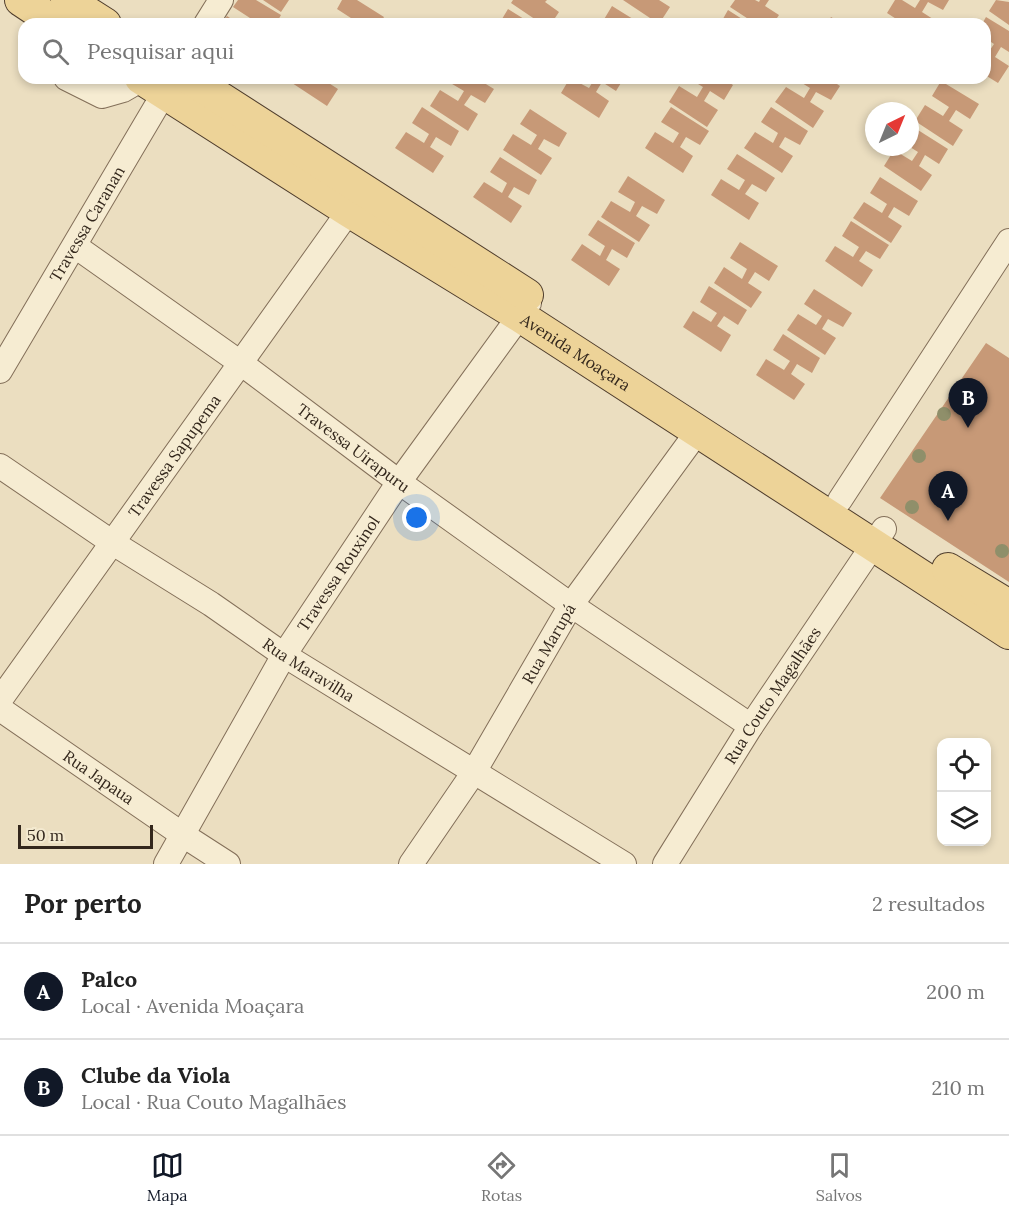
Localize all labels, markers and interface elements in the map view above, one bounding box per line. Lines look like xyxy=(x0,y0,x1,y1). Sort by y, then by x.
search box xyxy=(18,18,991,84)
icon: search xyxy=(39,35,72,68)
text: Pesquisar aqui xyxy=(87,37,234,65)
north arrow xyxy=(865,102,919,156)
street label: Travessa Caranan xyxy=(45,162,129,285)
street label: Avenida Moaçara xyxy=(516,309,634,395)
pin: B xyxy=(948,378,988,428)
street label: Travessa Sapupema xyxy=(124,390,225,521)
street label: Travessa Uirapuru xyxy=(293,399,414,497)
pin: A xyxy=(928,472,968,521)
your location xyxy=(402,503,431,532)
street label: Travessa Rouxinol xyxy=(293,512,384,635)
street label: Rua Marupá xyxy=(517,600,580,687)
street label: Rua Couto Magalhães xyxy=(720,623,825,768)
street label: Rua Maravilha xyxy=(259,633,358,706)
map controls xyxy=(937,738,991,846)
button: locate xyxy=(937,738,991,792)
street label: Rua Japaua xyxy=(60,746,138,808)
button: layers xyxy=(937,792,991,846)
scale bar xyxy=(18,822,153,850)
text: 50 m xyxy=(27,825,64,845)
text: Por perto xyxy=(24,887,142,920)
text: 2 resultados xyxy=(872,891,985,916)
text: Palco xyxy=(81,965,137,993)
text: A xyxy=(37,979,50,1004)
text: 200 m xyxy=(926,979,985,1004)
text: Local · Avenida Moaçara xyxy=(81,993,304,1018)
text: Clube da Viola xyxy=(81,1061,230,1089)
text: B xyxy=(37,1075,50,1100)
text: 210 m xyxy=(931,1075,985,1100)
text: Local · Rua Couto Magalhães xyxy=(81,1089,346,1114)
tab: Mapa xyxy=(147,1149,188,1205)
tab: Rotas xyxy=(481,1149,522,1205)
tab: Salvos xyxy=(816,1149,862,1205)

